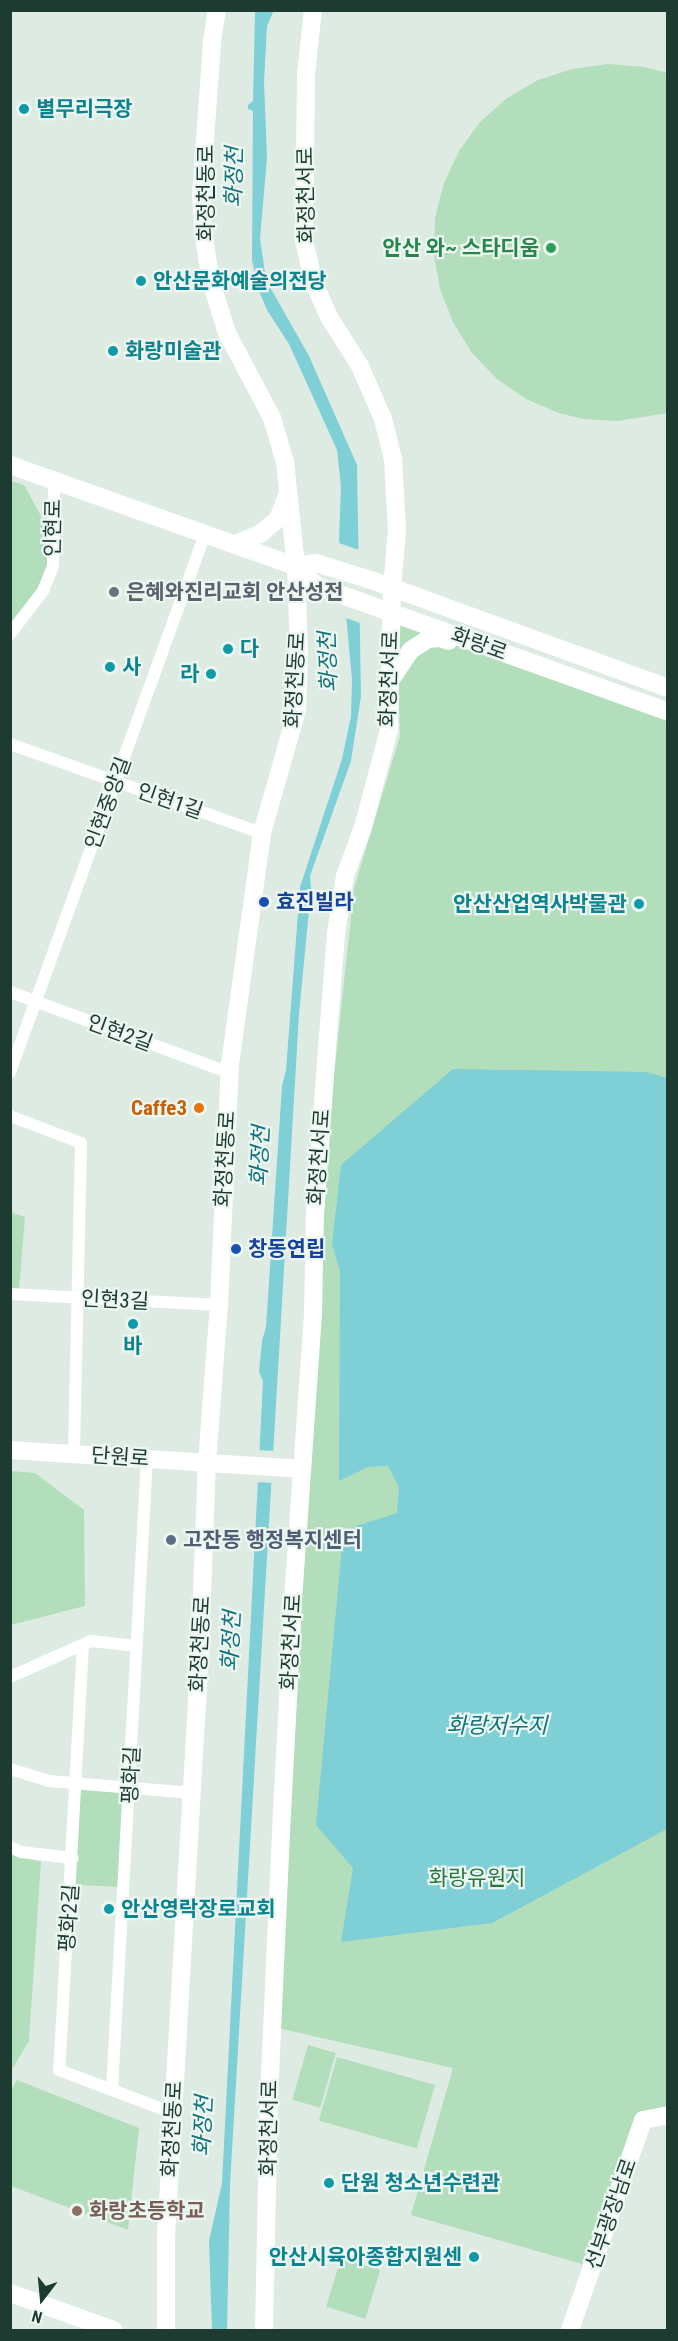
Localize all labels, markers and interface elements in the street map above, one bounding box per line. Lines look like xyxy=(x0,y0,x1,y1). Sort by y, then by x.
place label: 별무리극장 xyxy=(36,96,133,122)
marker: 별무리극장 xyxy=(17,102,31,116)
street label: 화정천동로 xyxy=(193,145,219,241)
water label: 화정천 xyxy=(220,146,248,208)
street label: 화정천서로 xyxy=(293,146,319,244)
place label: 안산 와~ 스타디움 xyxy=(382,235,539,261)
marker: 안산 와~ 스타디움 xyxy=(544,241,558,255)
place label: 안산문화예술의전당 xyxy=(153,268,327,294)
marker: 안산문화예술의전당 xyxy=(134,274,148,288)
place label: 화랑미술관 xyxy=(125,338,222,364)
marker: 화랑미술관 xyxy=(106,344,120,358)
street label: 인현로 xyxy=(40,499,66,557)
place label: 은혜와진리교회 안산성전 xyxy=(126,579,343,605)
marker: 은혜와진리교회 안산성전 xyxy=(107,585,121,599)
street label: 화랑로 xyxy=(447,622,511,666)
street label: 화정천서로 xyxy=(375,630,403,728)
street label: 화정천동로 xyxy=(280,631,310,729)
water label: 화정천 xyxy=(314,631,342,693)
place label: 다 xyxy=(240,636,259,662)
marker: 다 xyxy=(221,642,235,656)
place label: 사 xyxy=(122,654,141,680)
marker: 사 xyxy=(103,660,117,674)
place label: 라 xyxy=(180,661,199,687)
marker: 라 xyxy=(204,667,218,681)
street label: 인현중앙길 xyxy=(80,753,136,853)
street label: 인현1길 xyxy=(134,778,206,824)
place label: 효진빌라 xyxy=(276,889,353,915)
place label: 안산산업역사박물관 xyxy=(453,891,627,917)
marker: 효진빌라 xyxy=(257,895,271,909)
marker: 안산산업역사박물관 xyxy=(632,897,646,911)
street label: 인현2길 xyxy=(84,1009,156,1057)
place label: Caffe3 xyxy=(131,1095,187,1121)
marker: Caffe3 xyxy=(192,1101,206,1115)
street label: 화정천서로 xyxy=(303,1108,335,1206)
street label: 화정천동로 xyxy=(210,1110,240,1208)
water label: 화정천 xyxy=(245,1125,275,1187)
place label: 창동연립 xyxy=(248,1236,325,1262)
marker: 창동연립 xyxy=(229,1242,243,1256)
street label: 인현3길 xyxy=(80,1286,150,1314)
marker: 바 xyxy=(126,1317,140,1331)
place label: 바 xyxy=(123,1333,143,1359)
street label: 단원로 xyxy=(90,1442,150,1472)
place label: 고잔동 행정복지센터 xyxy=(183,1527,362,1553)
marker: 고잔동 행정복지센터 xyxy=(164,1533,178,1547)
street label: 화정천서로 xyxy=(276,1593,306,1691)
street label: 화정천동로 xyxy=(185,1595,215,1693)
water label: 화정천 xyxy=(216,1610,246,1672)
water label: 화랑저수지 xyxy=(446,1713,548,1739)
street label: 평화길 xyxy=(117,1745,145,1805)
park label: 화랑유원지 xyxy=(429,1865,525,1891)
street label: 평화2길 xyxy=(54,1883,84,1953)
place label: 안산영락장로교회 xyxy=(121,1896,276,1922)
marker: 안산영락장로교회 xyxy=(102,1902,116,1916)
street label: 화정천서로 xyxy=(256,2079,282,2177)
street label: 화정천동로 xyxy=(157,2080,187,2178)
water label: 화정천 xyxy=(188,2095,218,2157)
street label: 선부광장남로 xyxy=(580,2155,642,2273)
place label: 단원 청소년수련관 xyxy=(341,2170,500,2196)
marker: 단원 청소년수련관 xyxy=(322,2176,336,2190)
place label: 화랑초등학교 xyxy=(89,2198,205,2224)
marker: 화랑초등학교 xyxy=(70,2204,84,2218)
place label: 안산시육아종합지원센 xyxy=(269,2244,462,2270)
marker: 안산시육아종합지원센 xyxy=(467,2250,481,2264)
north arrow xyxy=(12,2269,72,2329)
text: N xyxy=(30,2306,44,2327)

